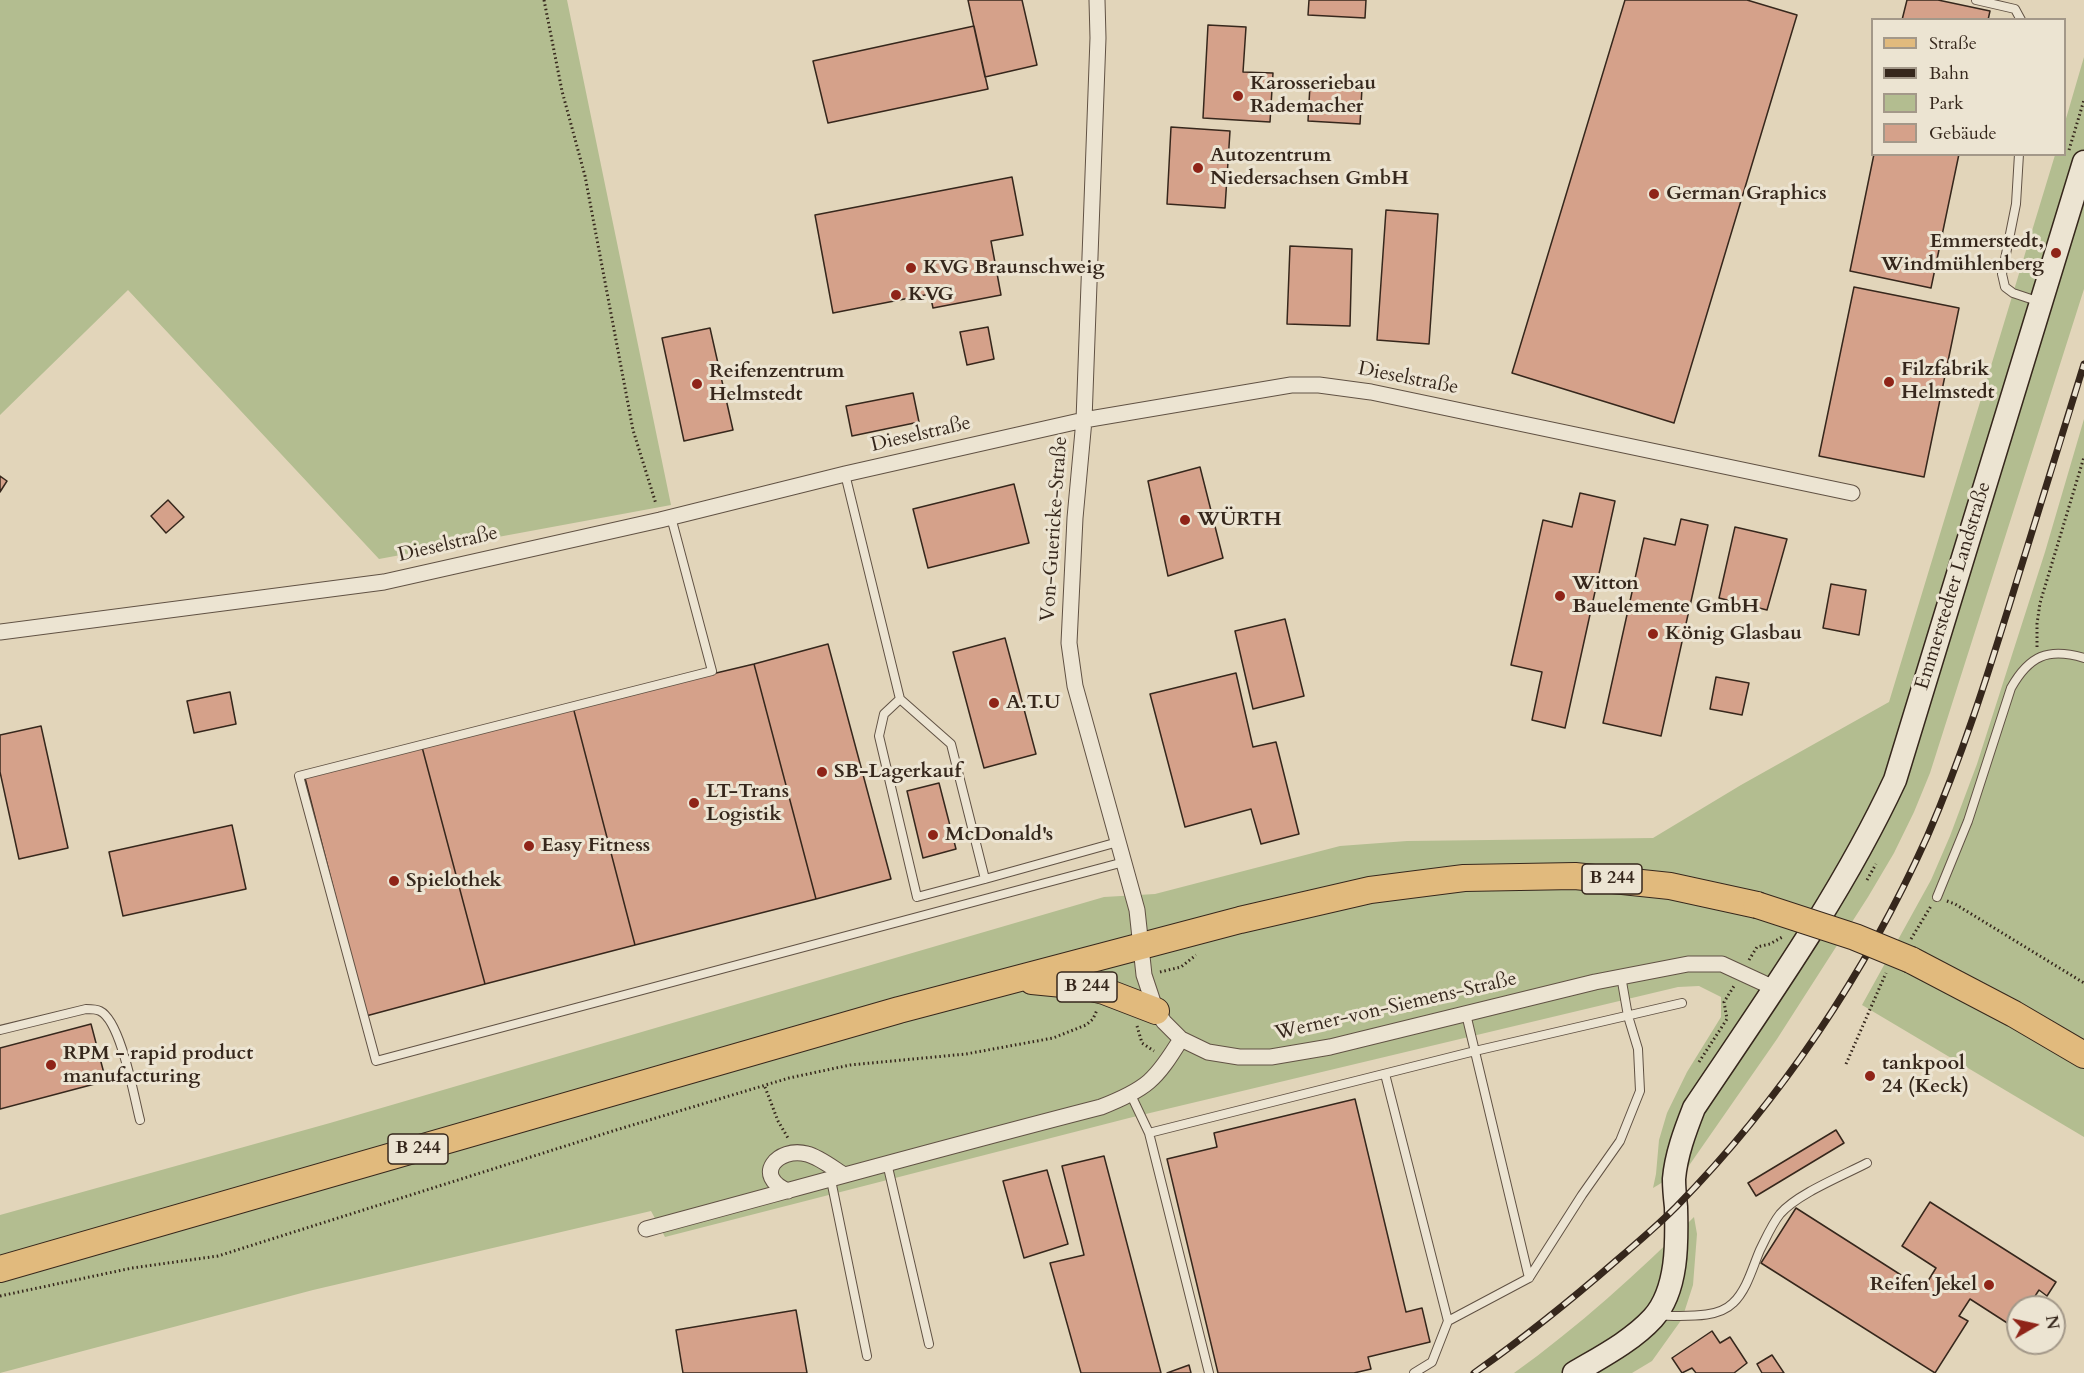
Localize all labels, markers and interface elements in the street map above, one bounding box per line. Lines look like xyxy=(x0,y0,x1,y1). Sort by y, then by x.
legend xyxy=(1871,18,2066,156)
text: Straße xyxy=(1929,31,1977,56)
text: Bahn xyxy=(1929,61,1969,86)
place label: Karosseriebau Rademacher xyxy=(1250,72,1376,119)
marker: Karosseriebau Rademacher xyxy=(1231,89,1245,103)
text: Park xyxy=(1929,91,1964,116)
text: Gebäude xyxy=(1929,121,1997,146)
place label: Autozentrum Niedersachsen GmbH xyxy=(1210,144,1409,191)
marker: Autozentrum Niedersachsen GmbH xyxy=(1191,161,1205,175)
place label: German Graphics xyxy=(1666,182,1827,206)
marker: German Graphics xyxy=(1647,187,1661,201)
place label: Emmerstedt, Windmühlenberg xyxy=(1881,230,2044,277)
marker: Emmerstedt, Windmühlenberg xyxy=(2049,246,2063,260)
place label: KVG Braunschweig xyxy=(923,256,1105,280)
marker: KVG Braunschweig xyxy=(904,261,918,275)
place label: KVG xyxy=(908,283,954,307)
marker: KVG xyxy=(889,288,903,302)
street label: Dieselstraße xyxy=(1356,358,1460,400)
place label: Filzfabrik Helmstedt xyxy=(1901,358,1995,405)
place label: Reifenzentrum Helmstedt xyxy=(709,360,844,407)
marker: Filzfabrik Helmstedt xyxy=(1882,375,1896,389)
marker: Reifenzentrum Helmstedt xyxy=(690,377,704,391)
street label: Dieselstraße xyxy=(869,412,973,458)
street label: Von-Guericke-Straße xyxy=(1037,436,1073,622)
street label: Emmerstedter Landstraße xyxy=(1911,479,1997,693)
place label: WÜRTH xyxy=(1197,508,1282,532)
marker: WÜRTH xyxy=(1178,513,1192,527)
street label: Dieselstraße xyxy=(396,522,500,568)
place label: Witton Bauelemente GmbH xyxy=(1572,572,1759,619)
marker: Witton Bauelemente GmbH xyxy=(1553,589,1567,603)
place label: König Glasbau xyxy=(1665,622,1802,646)
marker: König Glasbau xyxy=(1646,627,1660,641)
place label: A.T.U xyxy=(1006,691,1060,715)
marker: A.T.U xyxy=(987,696,1001,710)
place label: SB-Lagerkauf xyxy=(834,760,961,784)
marker: SB-Lagerkauf xyxy=(815,765,829,779)
place label: LT-Trans Logistik xyxy=(706,780,789,827)
marker: LT-Trans Logistik xyxy=(687,796,701,810)
place label: McDonald's xyxy=(945,823,1053,847)
marker: McDonald's xyxy=(926,828,940,842)
place label: Easy Fitness xyxy=(541,834,650,858)
marker: Easy Fitness xyxy=(522,839,536,853)
road number: B 244 xyxy=(1582,864,1642,894)
place label: Spielothek xyxy=(406,869,502,893)
marker: Spielothek xyxy=(387,874,401,888)
street label: Werner-von-Siemens-Straße xyxy=(1273,967,1519,1047)
road number: B 244 xyxy=(1057,972,1117,1002)
place label: RPM - rapid product manufacturing xyxy=(63,1042,253,1089)
place label: tankpool 24 (Keck) xyxy=(1882,1052,1969,1099)
marker: RPM - rapid product manufacturing xyxy=(44,1058,58,1072)
marker: tankpool 24 (Keck) xyxy=(1863,1069,1877,1083)
road number: B 244 xyxy=(388,1134,448,1164)
place label: Reifen Jekel xyxy=(1870,1273,1977,1297)
marker: Reifen Jekel xyxy=(1982,1278,1996,1292)
north arrow xyxy=(2006,1295,2066,1355)
text: N xyxy=(2040,1314,2064,1331)

